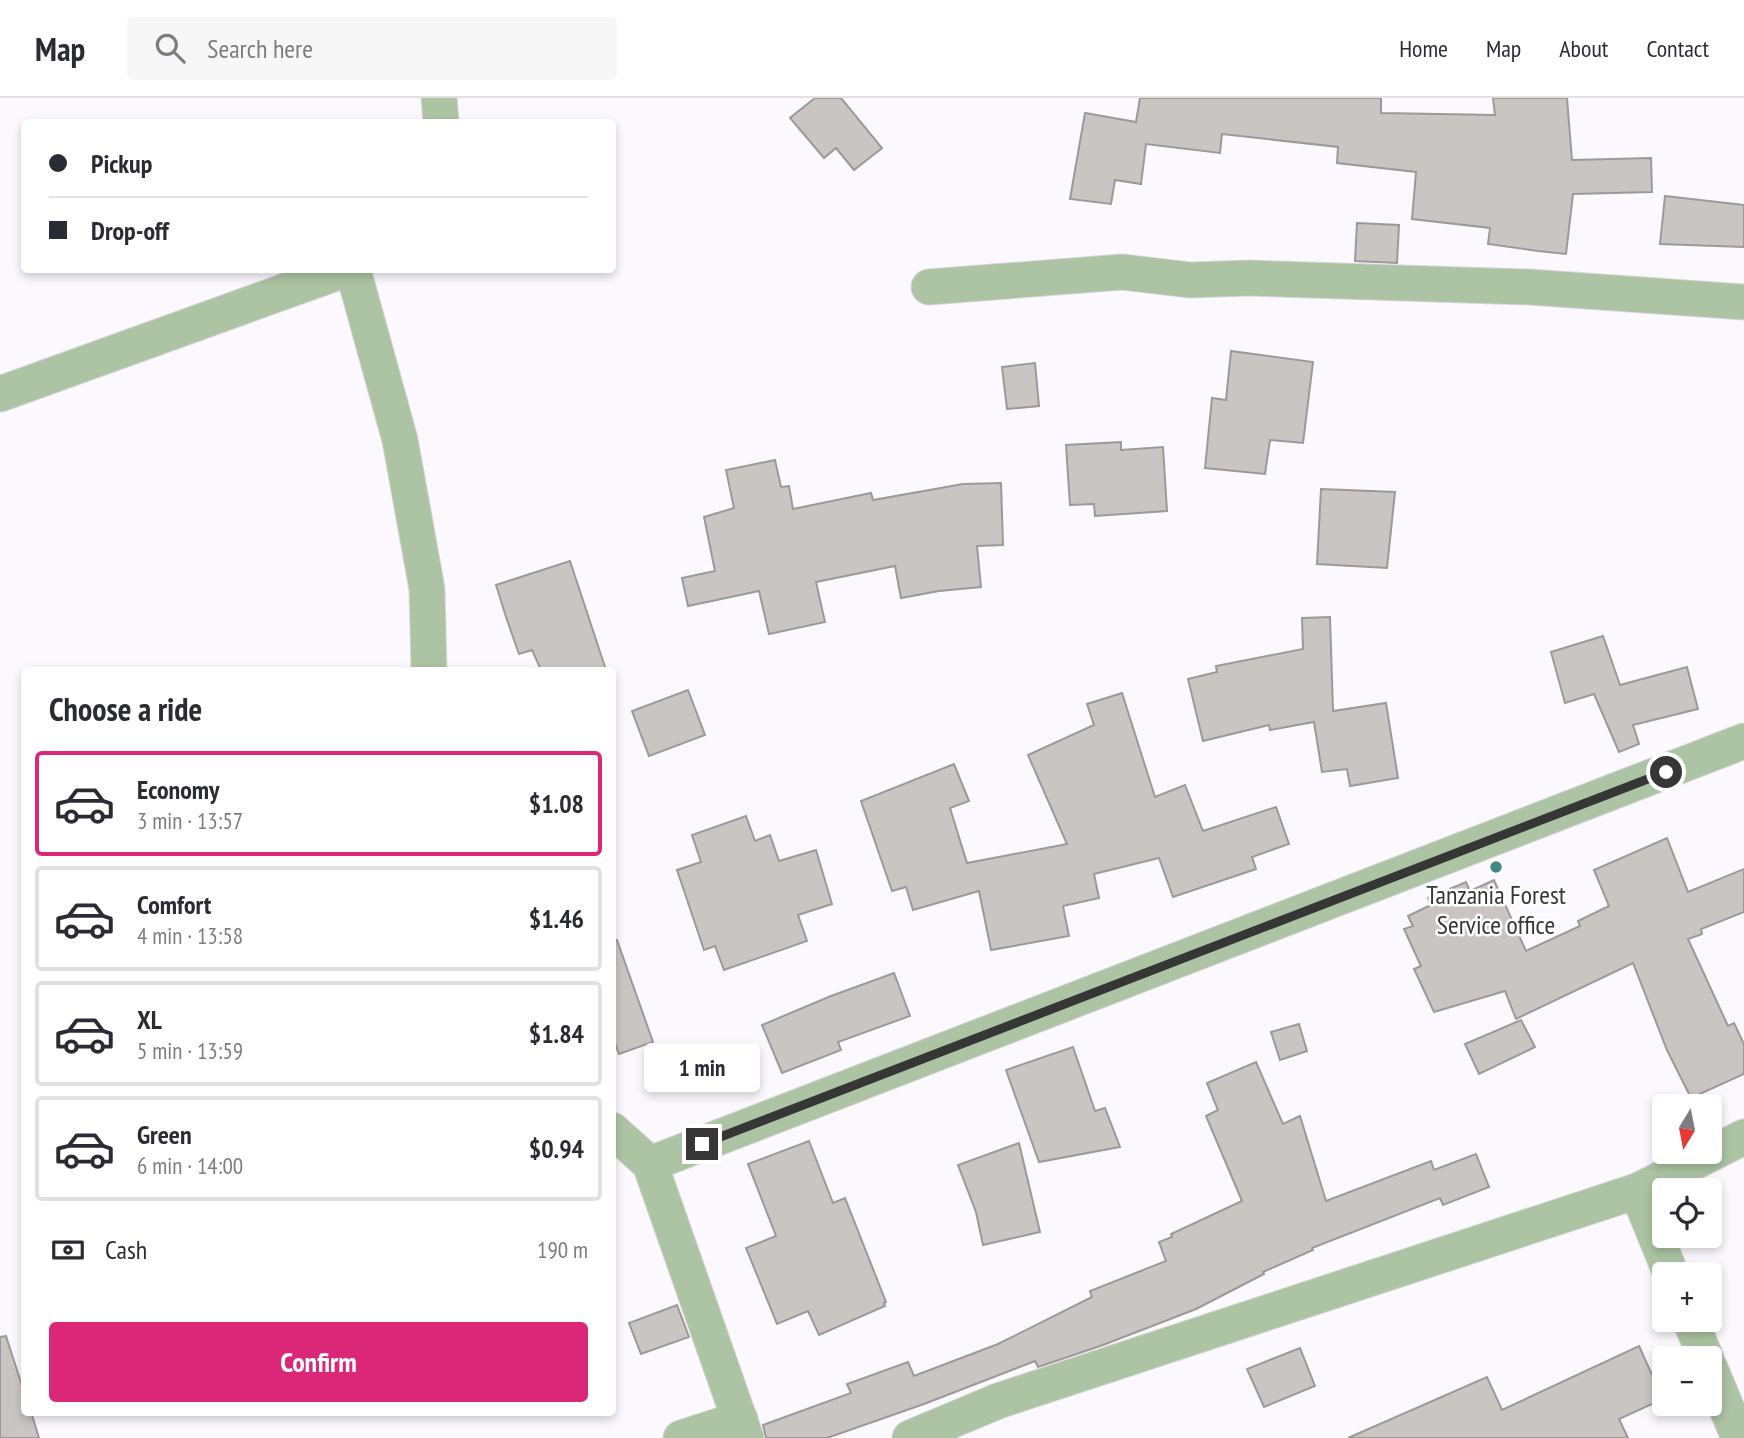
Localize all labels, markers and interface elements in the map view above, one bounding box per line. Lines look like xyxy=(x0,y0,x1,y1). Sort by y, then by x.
search box xyxy=(127,17,617,80)
text: Map xyxy=(35,27,85,70)
icon: search xyxy=(151,29,189,67)
text: Search here xyxy=(207,32,313,65)
text: Home xyxy=(1399,33,1448,64)
text: Map xyxy=(1486,33,1521,64)
text: About xyxy=(1559,33,1608,64)
text: Contact xyxy=(1646,33,1709,64)
text: Pickup xyxy=(91,147,152,180)
text: Drop-off xyxy=(91,214,169,247)
text: Choose a ride xyxy=(49,688,202,730)
route start xyxy=(1650,756,1682,788)
icon: car xyxy=(53,772,116,835)
text: Economy xyxy=(137,773,219,806)
text: $1.08 xyxy=(529,787,584,820)
text: 3 min · 13:57 xyxy=(137,806,243,835)
marker: Tanzania Forest Service office xyxy=(1488,859,1504,875)
place label: Tanzania Forest Service office xyxy=(1426,878,1566,941)
icon: car xyxy=(53,887,116,950)
text: Comfort xyxy=(137,888,211,921)
text: $1.46 xyxy=(529,902,584,935)
text: 4 min · 13:58 xyxy=(137,921,243,950)
icon: car xyxy=(53,1002,116,1065)
text: XL xyxy=(137,1003,162,1036)
text: $1.84 xyxy=(529,1017,584,1050)
text: 5 min · 13:59 xyxy=(137,1036,243,1065)
callout: 1 min xyxy=(644,1042,760,1091)
text: 1 min xyxy=(679,1053,725,1082)
north arrow xyxy=(1652,1094,1722,1164)
map controls xyxy=(1652,1094,1722,1416)
icon: car xyxy=(53,1117,116,1180)
text: Green xyxy=(137,1118,192,1151)
route end xyxy=(686,1128,718,1160)
text: $0.94 xyxy=(529,1132,584,1165)
text: 6 min · 14:00 xyxy=(137,1151,243,1180)
button: locate xyxy=(1652,1178,1722,1248)
icon: cash xyxy=(49,1231,87,1269)
text: Cash xyxy=(105,1233,147,1266)
text: 190 m xyxy=(537,1235,588,1264)
button: + xyxy=(1652,1262,1722,1332)
button: Confirm xyxy=(49,1322,588,1402)
button: − xyxy=(1652,1346,1722,1416)

